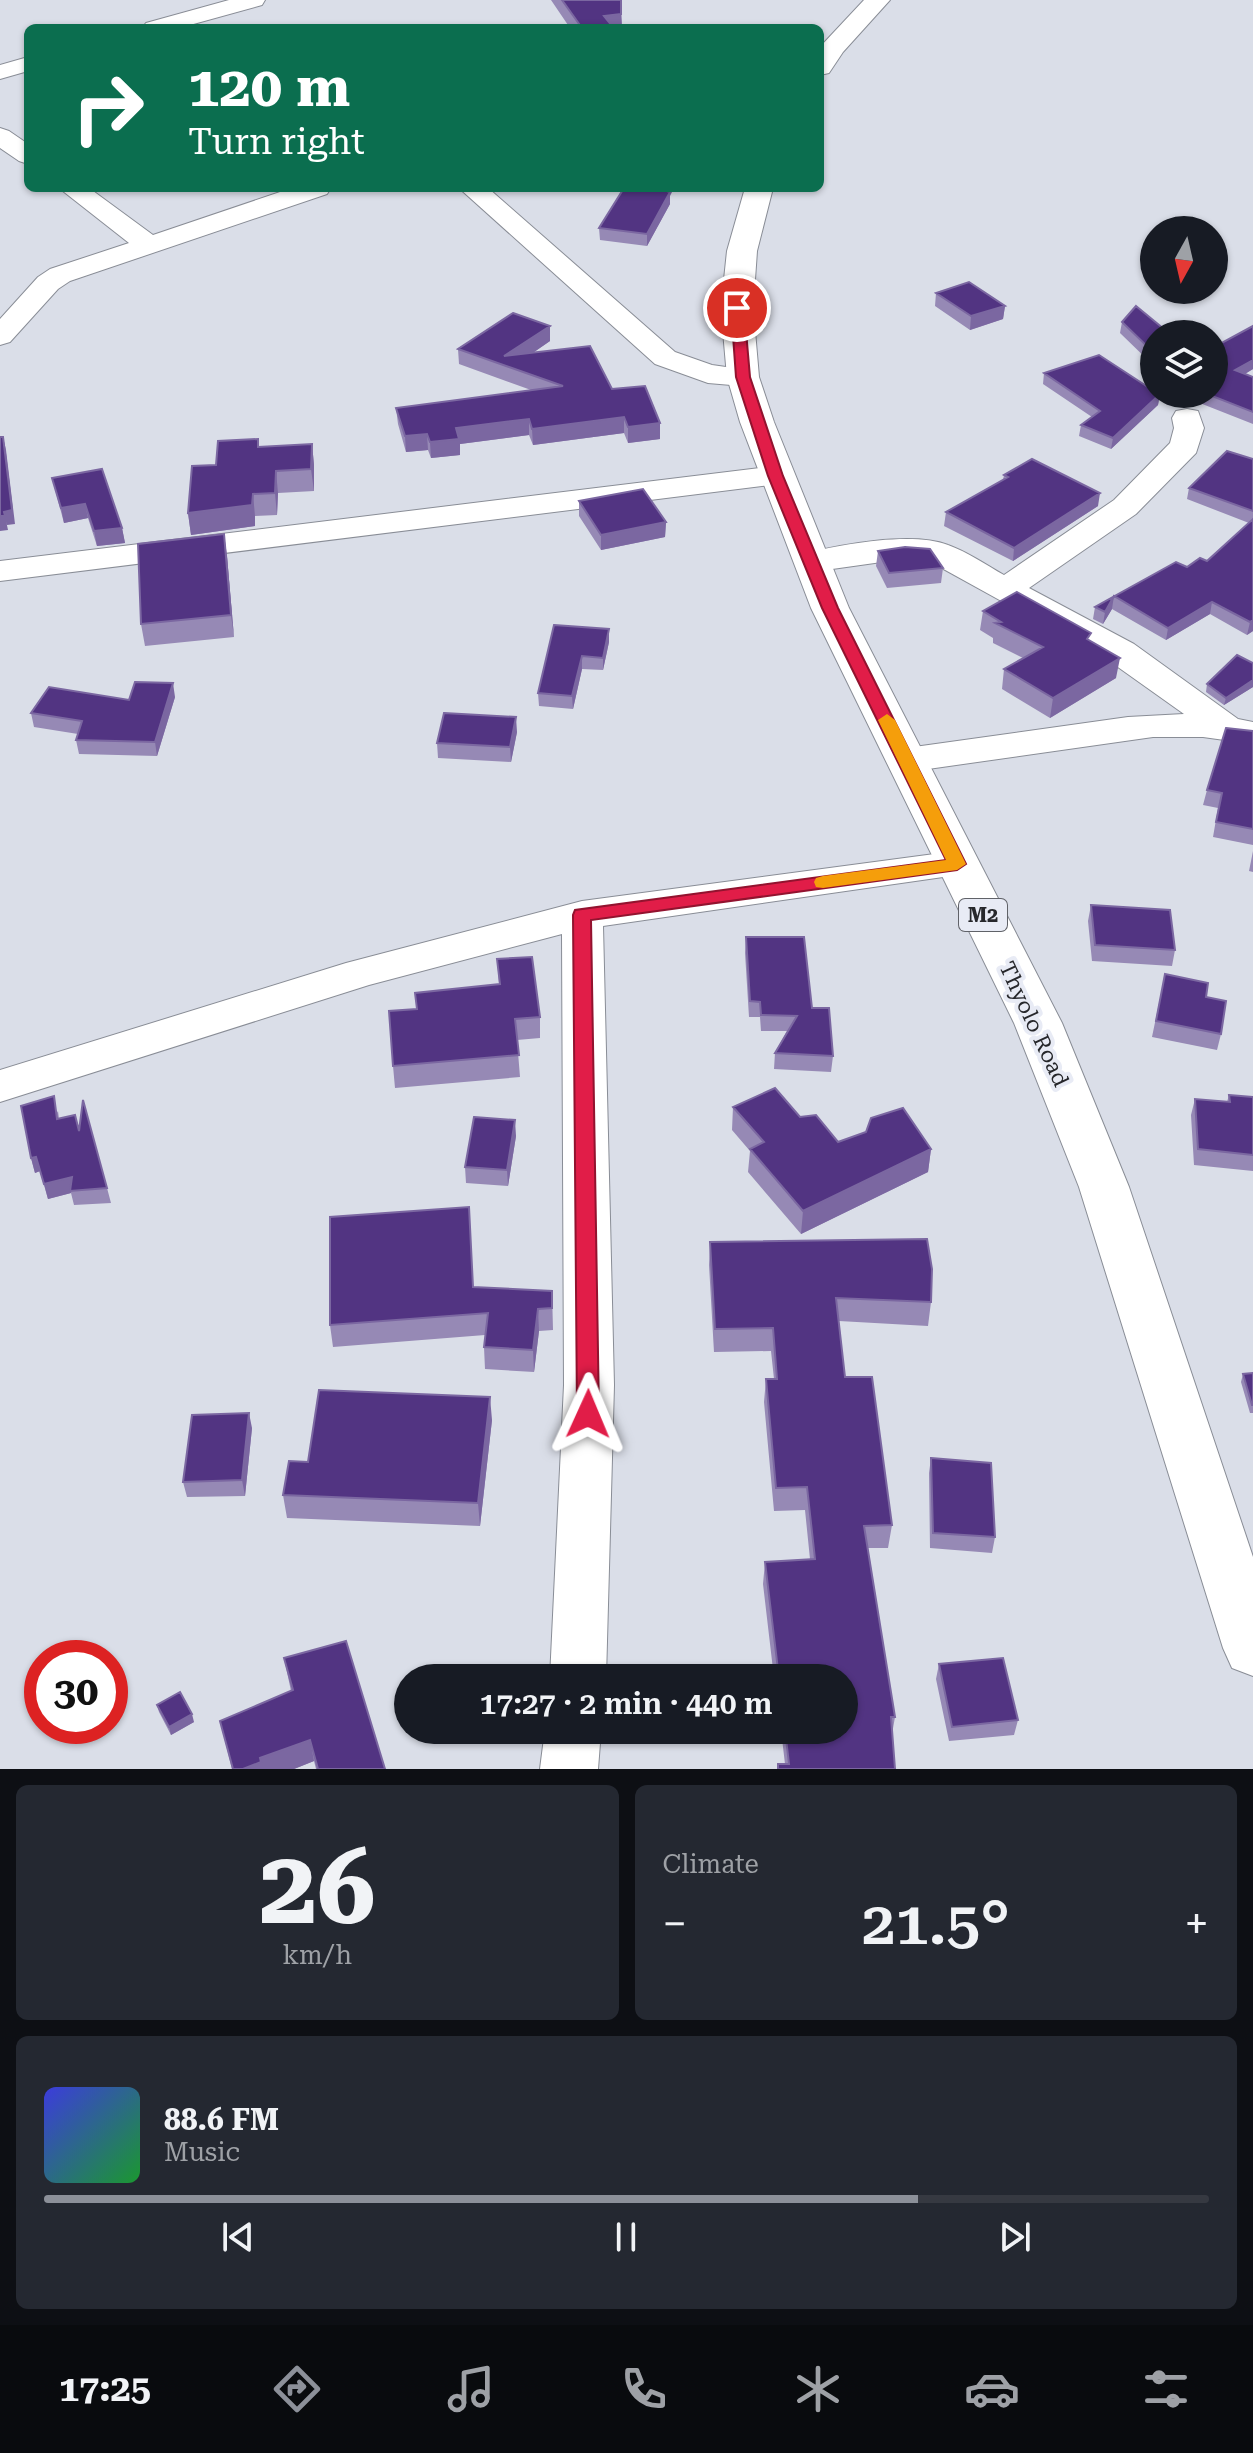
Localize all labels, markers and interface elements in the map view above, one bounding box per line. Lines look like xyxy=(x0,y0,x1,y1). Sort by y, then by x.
text: 120 m xyxy=(188,54,350,120)
icon: right xyxy=(56,56,160,160)
text: Turn right xyxy=(188,121,365,163)
north arrow xyxy=(1140,216,1228,304)
map controls xyxy=(1140,216,1228,408)
pin xyxy=(703,274,771,342)
icon: arrive xyxy=(715,286,759,330)
button: layers xyxy=(1140,320,1228,408)
road number: M2 xyxy=(959,899,1007,931)
street label: Thyolo Road xyxy=(994,958,1074,1090)
position arrow xyxy=(546,1372,630,1456)
speed limit sign: 30 xyxy=(24,1640,128,1744)
text: 17:27 · 2 min · 440 m xyxy=(480,1686,772,1721)
text: 26 xyxy=(259,1827,375,1948)
text: Climate xyxy=(663,1849,759,1879)
text: 21.5° xyxy=(862,1888,1010,1959)
text: − xyxy=(663,1898,687,1950)
text: + xyxy=(1184,1898,1209,1950)
text: km/h xyxy=(282,1940,352,1970)
text: 88.6 FM xyxy=(164,2102,279,2137)
text: Music xyxy=(164,2137,240,2167)
icon: previous xyxy=(216,2215,260,2259)
icon: pause xyxy=(604,2215,648,2259)
icon: next xyxy=(993,2215,1037,2259)
icon: directions xyxy=(269,2361,325,2417)
icon: music xyxy=(443,2361,499,2417)
icon: phone xyxy=(616,2361,672,2417)
icon: climate xyxy=(790,2361,846,2417)
icon: car xyxy=(964,2361,1020,2417)
icon: filters xyxy=(1138,2361,1194,2417)
text: 17:25 xyxy=(59,2368,151,2410)

